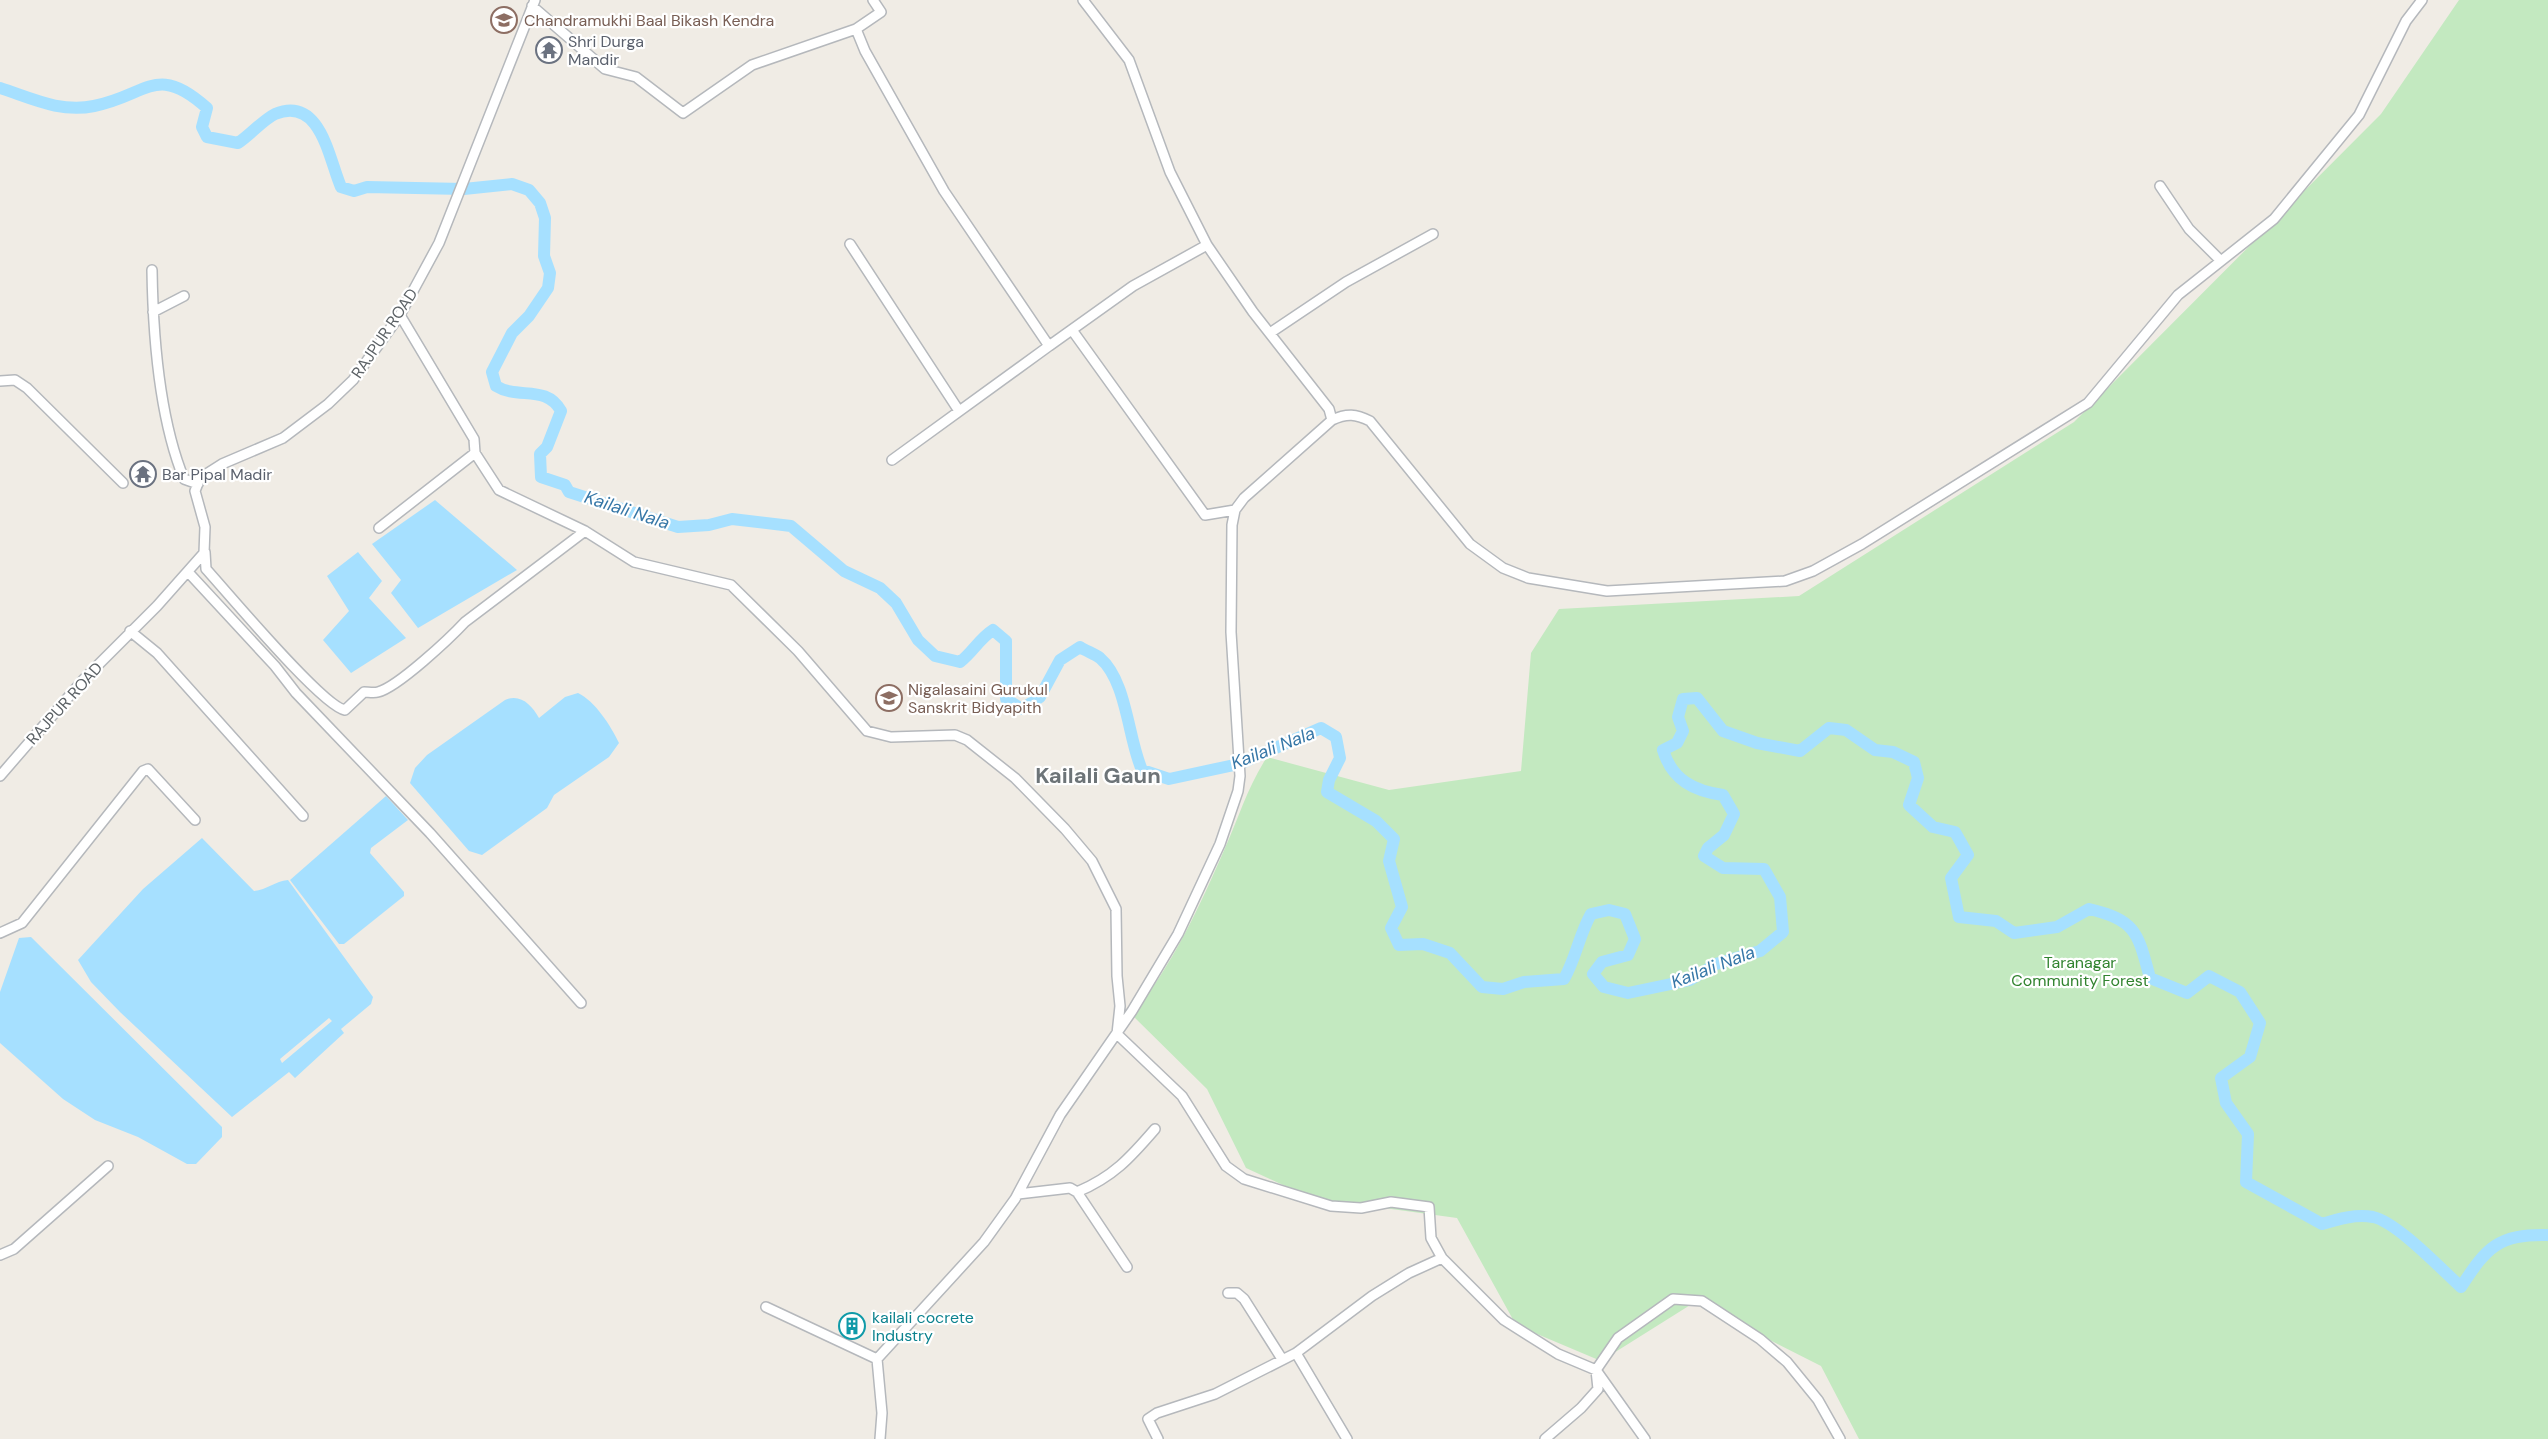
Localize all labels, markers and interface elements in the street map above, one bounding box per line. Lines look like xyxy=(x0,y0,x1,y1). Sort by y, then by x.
school or university icon: Chandramukhi Baal Bikash Kendra xyxy=(489,5,519,35)
place label: Chandramukhi Baal Bikash Kendra xyxy=(524,10,774,31)
place label: Shri Durga Mandir xyxy=(568,31,644,70)
temple icon: Shri Durga Mandir xyxy=(534,35,564,65)
street label: RAJPUR ROAD xyxy=(347,284,422,382)
temple icon: Bar Pipal Madir xyxy=(128,459,158,489)
place label: Bar Pipal Madir xyxy=(162,464,272,485)
water label: Kailali Nala xyxy=(581,485,673,535)
street label: RAJPUR ROAD xyxy=(22,658,107,749)
place label: Nigalasaini Gurukul Sanskrit Bidyapith xyxy=(908,679,1048,718)
school or university icon: Nigalasaini Gurukul Sanskrit Bidyapith xyxy=(874,683,904,713)
water label: Kailali Nala xyxy=(1227,721,1319,775)
district label: Kailali Gaun xyxy=(1035,761,1161,790)
water label: Kailali Nala xyxy=(1667,940,1759,994)
park label: Taranagar Community Forest xyxy=(2011,952,2149,991)
place label: kailali cocrete Industry xyxy=(872,1307,974,1346)
building icon: kailali cocrete Industry xyxy=(837,1311,867,1341)

